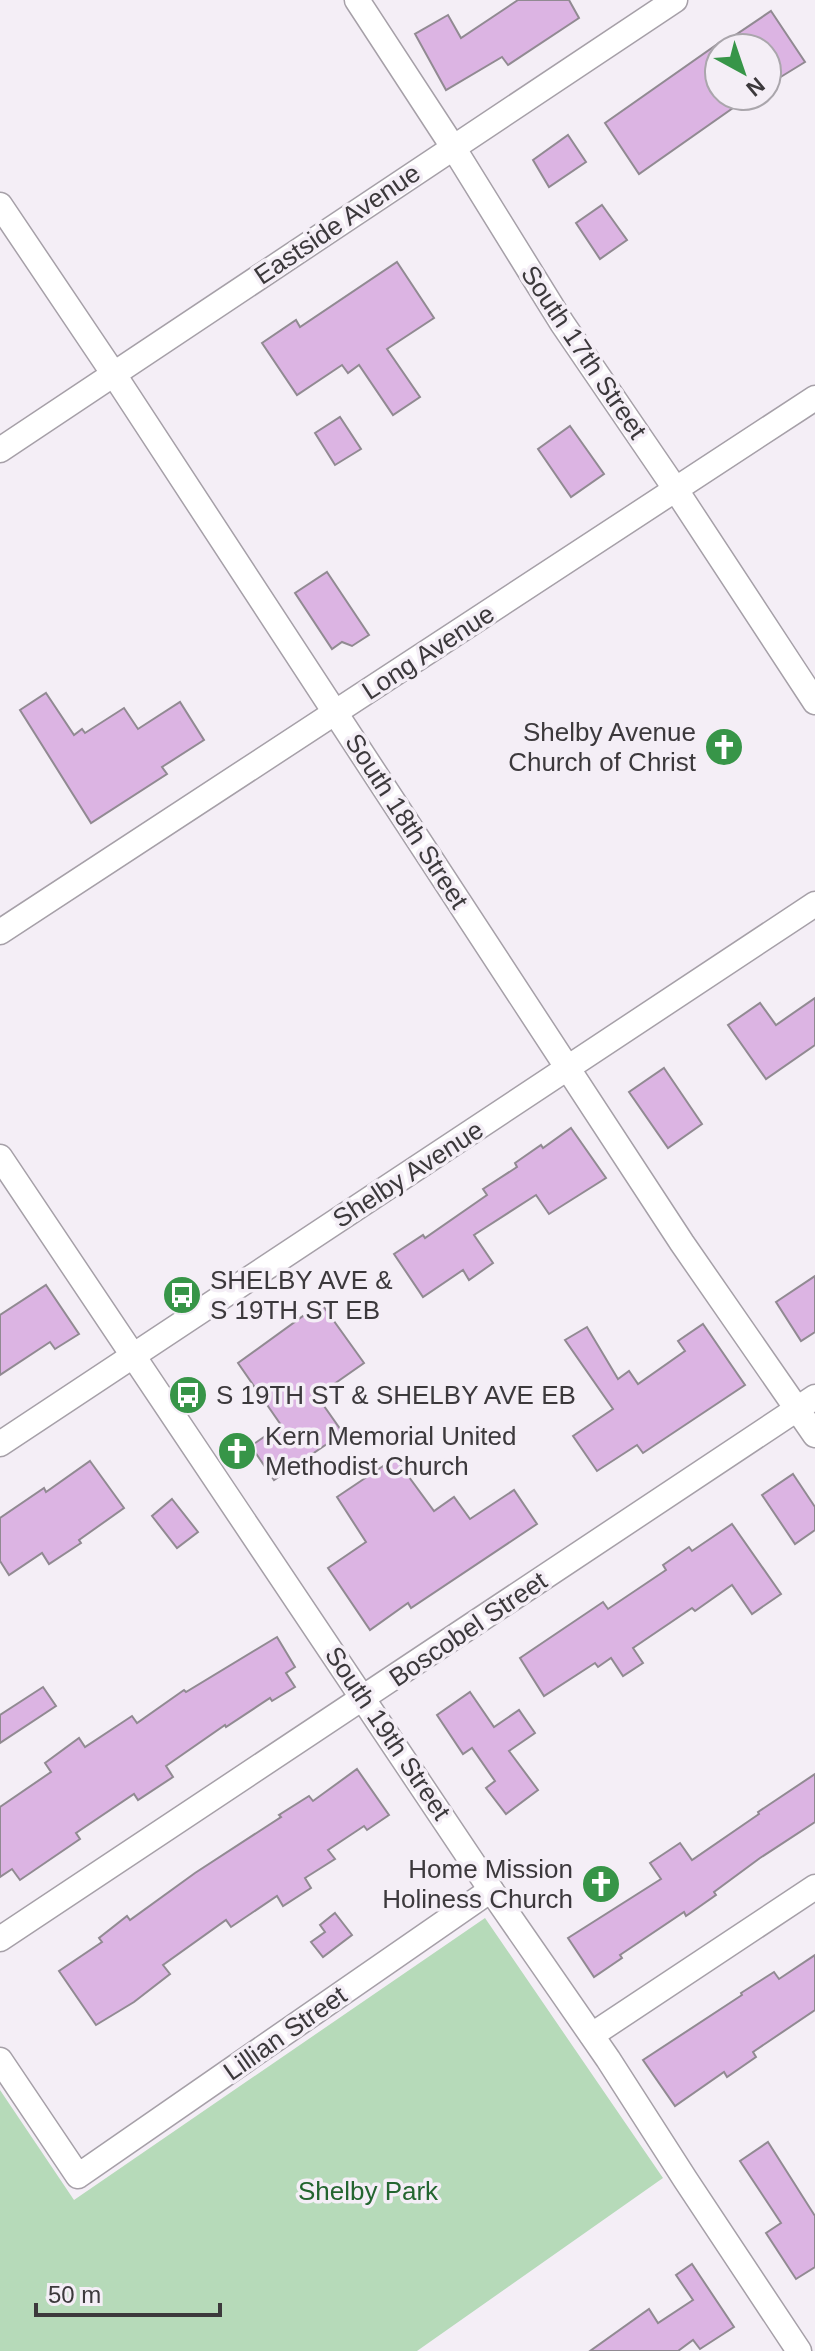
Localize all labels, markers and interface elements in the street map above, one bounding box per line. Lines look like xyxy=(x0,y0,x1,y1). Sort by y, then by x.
north arrow xyxy=(703,32,783,112)
text: N xyxy=(741,72,770,102)
street label: Eastside Avenue xyxy=(249,158,425,290)
street label: South 17th Street xyxy=(515,260,653,445)
street label: Long Avenue xyxy=(356,598,500,706)
place label: Shelby Avenue Church of Christ xyxy=(508,717,697,777)
church icon: Shelby Avenue Church of Christ xyxy=(703,726,745,768)
street label: South 18th Street xyxy=(339,728,475,915)
street label: Shelby Avenue xyxy=(327,1114,489,1234)
place label: SHELBY AVE & S 19TH ST EB xyxy=(210,1265,393,1325)
bus stop icon: SHELBY AVE & S 19TH ST EB xyxy=(161,1274,203,1316)
bus stop icon: S 19TH ST & SHELBY AVE EB xyxy=(167,1374,209,1416)
place label: S 19TH ST & SHELBY AVE EB xyxy=(216,1380,576,1410)
place label: Kern Memorial United Methodist Church xyxy=(265,1421,516,1481)
church icon: Kern Memorial United Methodist Church xyxy=(216,1430,258,1472)
street label: Boscobel Street xyxy=(384,1565,553,1693)
street label: South 19th Street xyxy=(319,1641,457,1826)
place label: Home Mission Holiness Church xyxy=(382,1854,573,1914)
church icon: Home Mission Holiness Church xyxy=(580,1863,622,1905)
street label: Lillian Street xyxy=(218,1979,353,2086)
park label: Shelby Park xyxy=(298,2176,439,2206)
scale bar xyxy=(36,2267,220,2317)
text: 50 m xyxy=(48,2281,101,2308)

